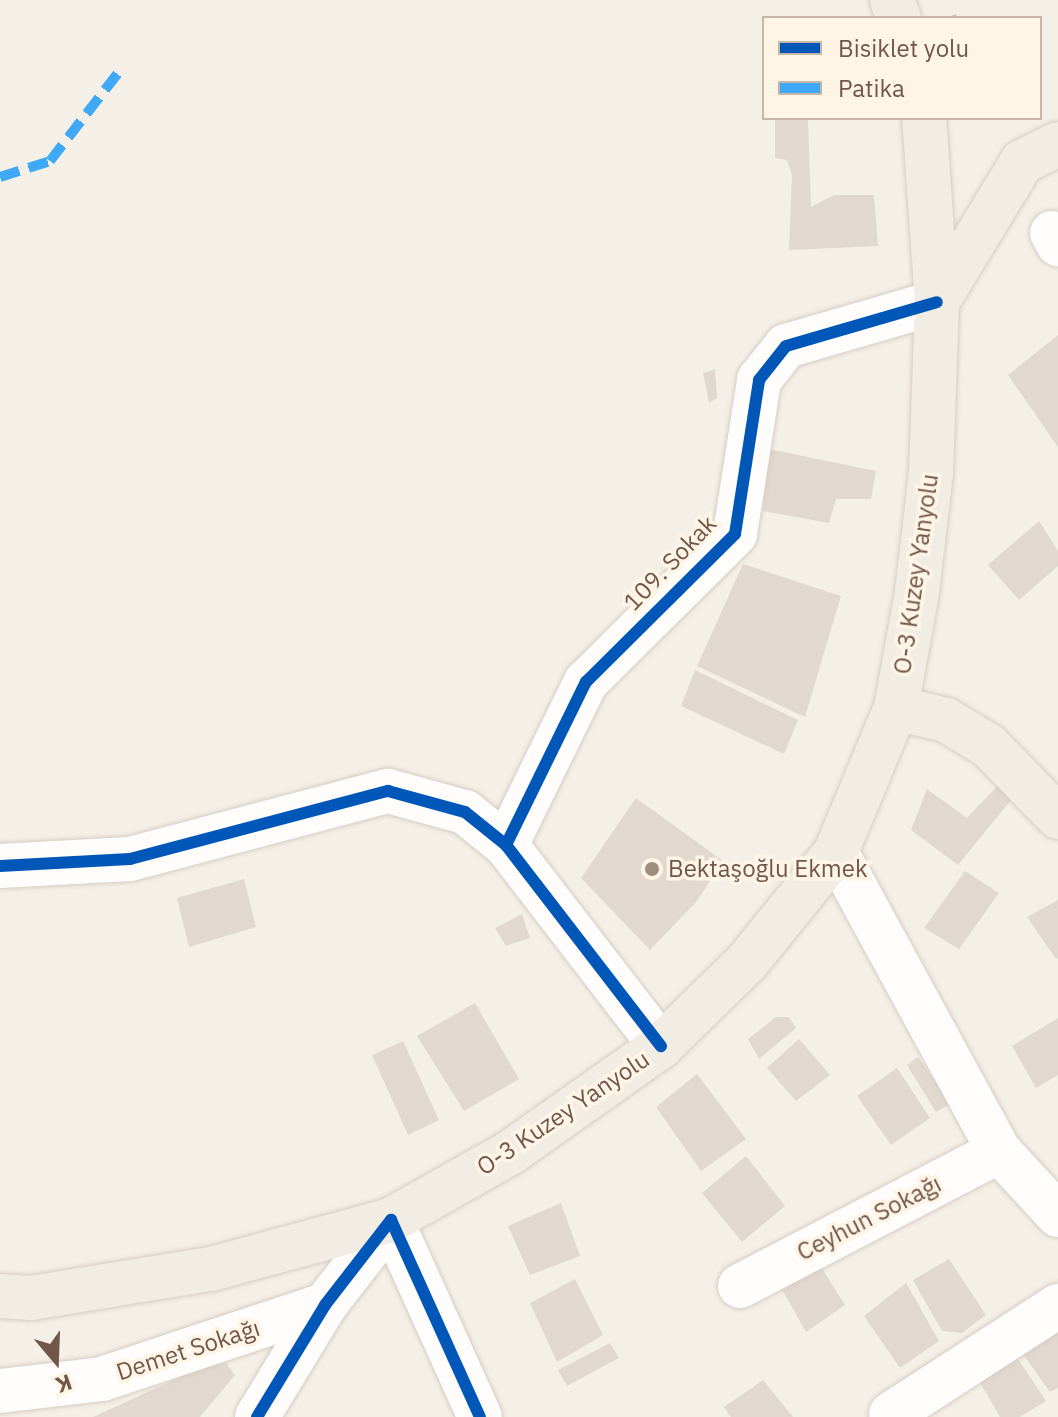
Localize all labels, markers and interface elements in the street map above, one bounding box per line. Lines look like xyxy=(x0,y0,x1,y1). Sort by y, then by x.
legend xyxy=(762,16,1042,120)
text: Bisiklet yolu xyxy=(838,32,969,64)
text: Patika xyxy=(838,72,905,104)
street label: O-3 Kuzey Yanyolu xyxy=(888,472,944,676)
street label: 109. Sokak xyxy=(618,510,722,616)
place label: Bektaşoğlu Ekmek xyxy=(668,855,868,883)
marker: Bektaşoğlu Ekmek xyxy=(643,860,661,878)
street label: O-3 Kuzey Yanyolu xyxy=(471,1045,655,1181)
street label: Ceyhun Sokağı xyxy=(792,1169,946,1267)
street label: Demet Sokağı xyxy=(113,1313,263,1387)
north arrow xyxy=(16,1321,96,1401)
text: K xyxy=(52,1368,76,1400)

